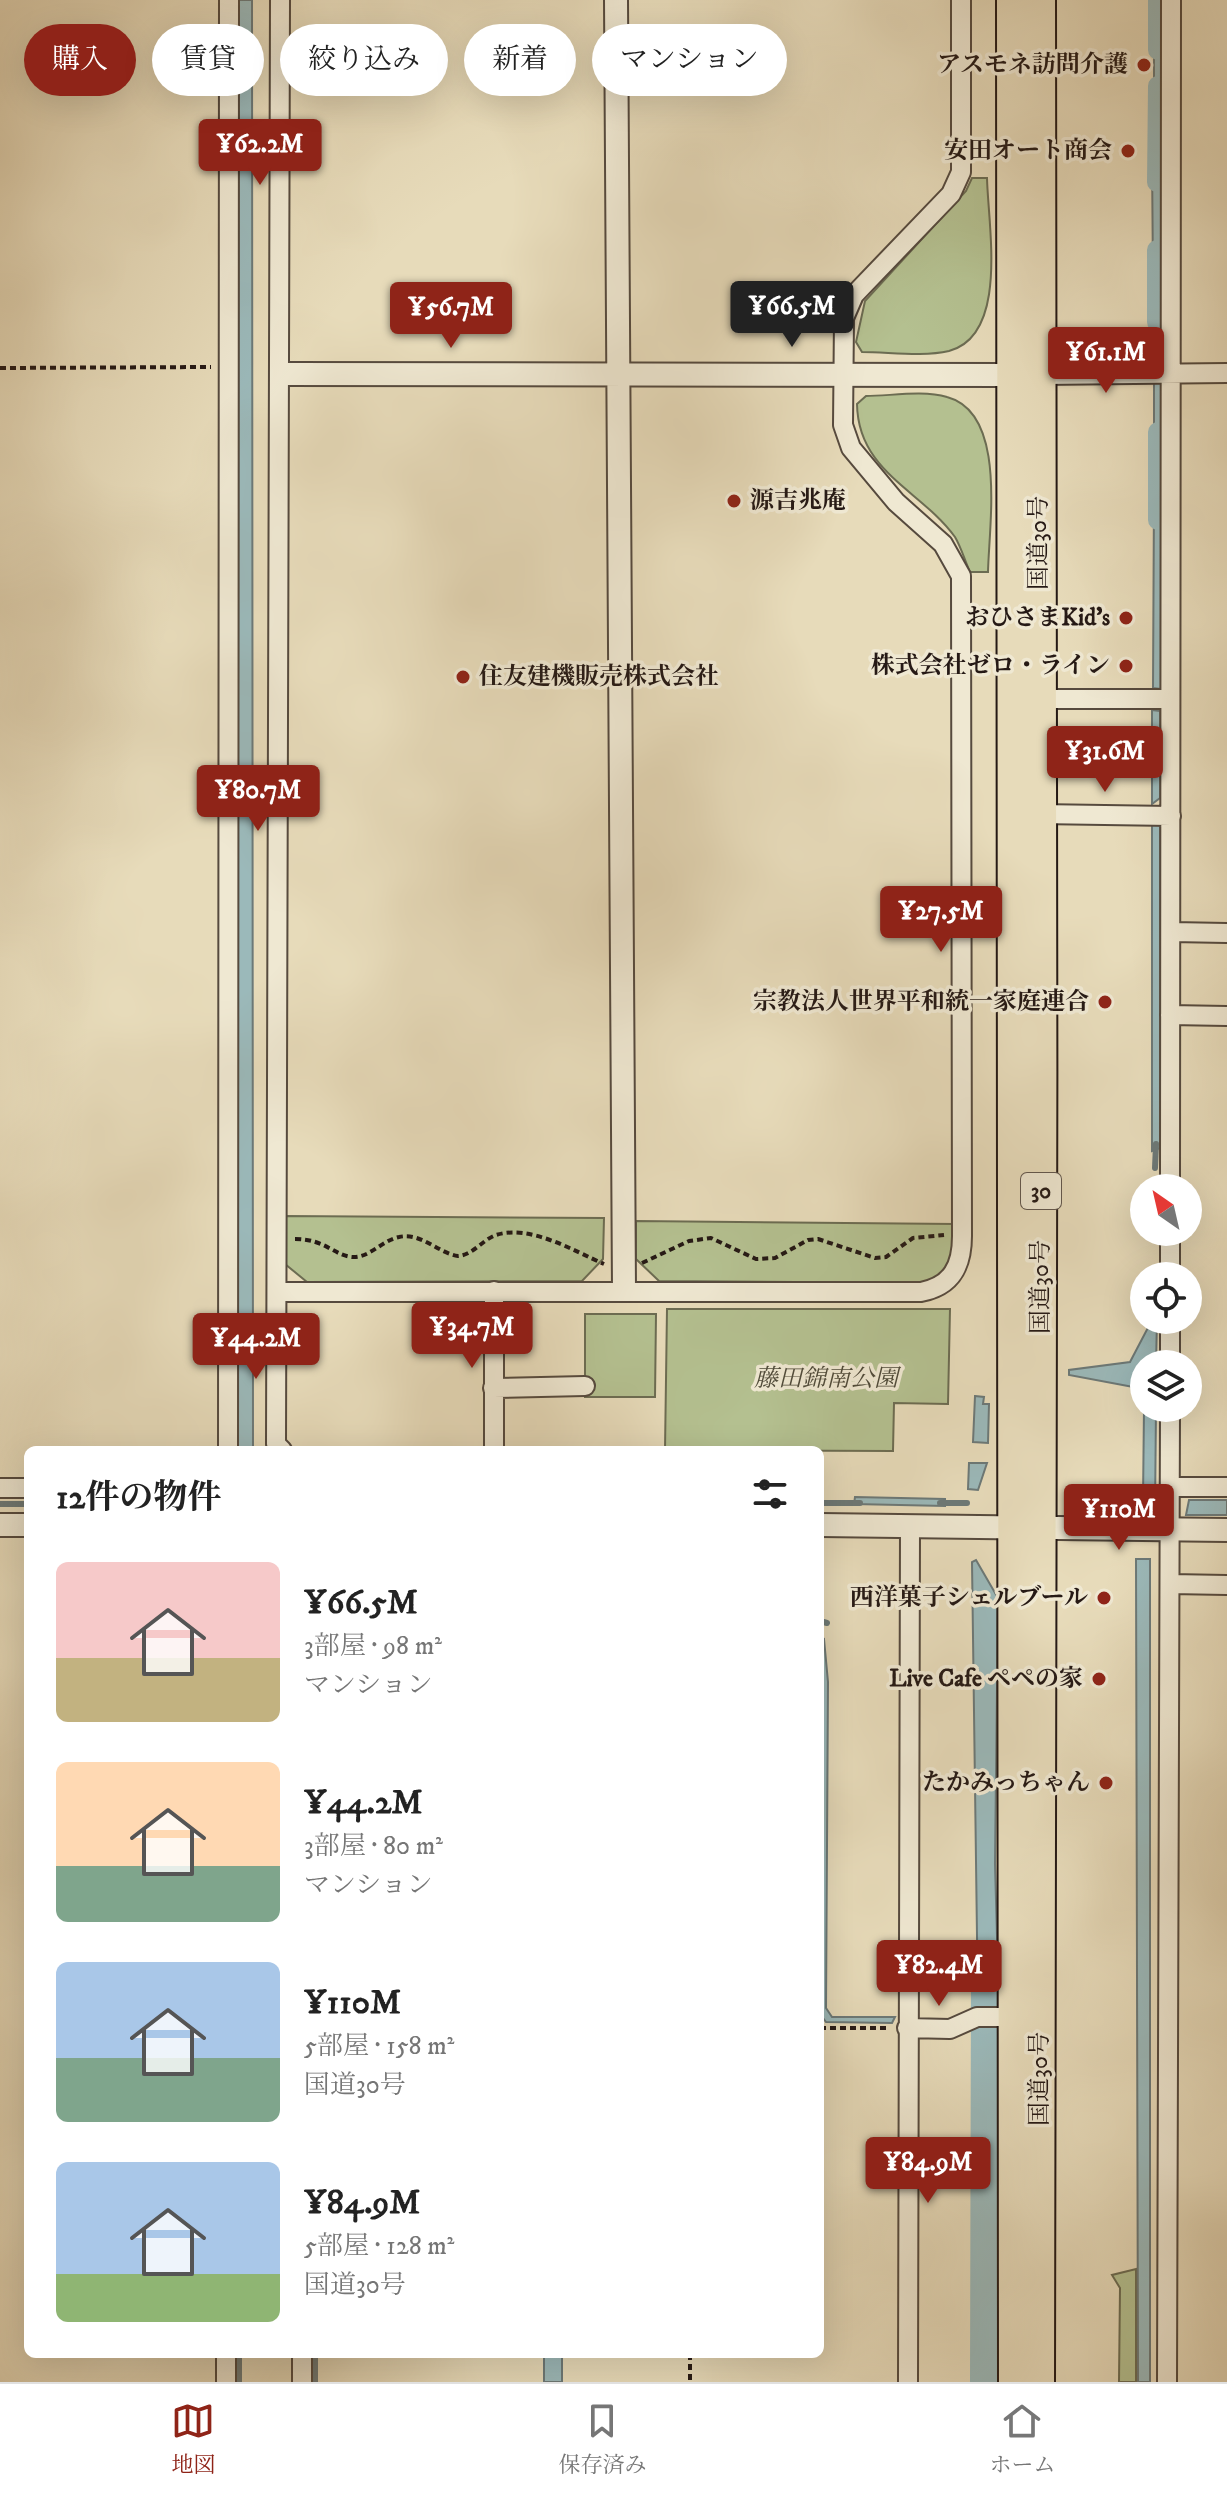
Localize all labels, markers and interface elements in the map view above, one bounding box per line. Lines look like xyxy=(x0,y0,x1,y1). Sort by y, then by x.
chip: 購入 xyxy=(24,24,136,96)
chip: 賃貸 xyxy=(152,24,264,96)
chip: 絞り込み xyxy=(280,24,448,96)
chip: 新着 xyxy=(464,24,576,96)
chip: マンション xyxy=(592,24,787,96)
place label: アスモネ訪問介護 xyxy=(937,50,1128,80)
marker: アスモネ訪問介護 xyxy=(1135,56,1153,74)
pin: ¥62.2M xyxy=(195,119,325,187)
text: ¥62.2M xyxy=(217,128,303,161)
place label: 安田オート商会 xyxy=(944,136,1112,166)
marker: 安田オート商会 xyxy=(1119,142,1137,160)
pin: ¥66.5M xyxy=(727,281,857,349)
pin: ¥56.7M xyxy=(386,282,516,350)
text: ¥66.5M xyxy=(748,290,836,323)
text: ¥56.7M xyxy=(408,291,494,324)
pin: ¥61.1M xyxy=(1041,327,1171,395)
text: ¥61.1M xyxy=(1066,336,1146,369)
place label: 源吉兆庵 xyxy=(750,486,846,516)
marker: 源吉兆庵 xyxy=(725,492,743,510)
street label: 国道30号 xyxy=(1024,496,1054,590)
place label: おひさまKid's xyxy=(965,603,1110,633)
marker: おひさまKid's xyxy=(1117,609,1135,627)
place label: 株式会社ゼロ・ライン xyxy=(871,651,1110,681)
marker: 株式会社ゼロ・ライン xyxy=(1117,657,1135,675)
place label: 住友建機販売株式会社 xyxy=(479,662,719,692)
marker: 住友建機販売株式会社 xyxy=(454,668,472,686)
pin: ¥31.6M xyxy=(1040,726,1170,794)
text: ¥31.6M xyxy=(1065,735,1145,768)
pin: ¥80.7M xyxy=(193,765,323,833)
text: ¥80.7M xyxy=(215,774,301,807)
pin: ¥27.5M xyxy=(876,886,1006,954)
text: ¥27.5M xyxy=(898,895,984,928)
place label: 宗教法人世界平和統一家庭連合 xyxy=(753,987,1089,1017)
marker: 宗教法人世界平和統一家庭連合 xyxy=(1096,993,1114,1011)
road number: 30 xyxy=(1021,1173,1061,1209)
north arrow xyxy=(1130,1174,1202,1246)
map controls xyxy=(1130,1174,1202,1422)
street label: 国道30号 xyxy=(1026,1240,1056,1334)
button: locate xyxy=(1130,1262,1202,1334)
pin: ¥34.7M xyxy=(407,1302,537,1370)
text: ¥34.7M xyxy=(430,1311,514,1344)
pin: ¥44.2M xyxy=(191,1313,321,1381)
text: ¥44.2M xyxy=(211,1322,301,1355)
button: layers xyxy=(1130,1350,1202,1422)
park label: 藤田錦南公園 xyxy=(754,1364,902,1394)
icon: filters xyxy=(748,1472,792,1516)
text: 12件の物件 xyxy=(56,1477,221,1519)
pin: ¥110M xyxy=(1063,1484,1175,1552)
text: ¥110M xyxy=(1082,1493,1156,1526)
text: ¥66.5M xyxy=(304,1582,418,1624)
place label: 西洋菓子シェルブール xyxy=(850,1583,1088,1613)
marker: 西洋菓子シェルブール xyxy=(1095,1589,1113,1607)
icon: home xyxy=(120,1594,216,1690)
text: 3部屋 · 98 m² xyxy=(304,1630,442,1663)
place label: Live Cafe ペペの家 xyxy=(889,1664,1083,1694)
text: マンション xyxy=(304,1669,433,1702)
marker: Live Cafe ペペの家 xyxy=(1090,1670,1108,1688)
place label: たかみっちゃん xyxy=(922,1768,1090,1798)
marker: たかみっちゃん xyxy=(1097,1774,1115,1792)
text: ¥44.2M xyxy=(304,1782,423,1824)
icon: home xyxy=(120,1794,216,1890)
text: 3部屋 · 80 m² xyxy=(304,1830,443,1863)
text: マンション xyxy=(304,1869,433,1902)
pin: ¥82.4M xyxy=(874,1940,1004,2008)
text: ¥82.4M xyxy=(895,1949,983,1982)
text: ¥110M xyxy=(304,1982,401,2024)
icon: home xyxy=(120,1994,216,2090)
text: 5部屋 · 158 m² xyxy=(304,2030,454,2063)
street label: 国道30号 xyxy=(1025,2032,1055,2126)
text: 国道30号 xyxy=(304,2069,406,2102)
pin: ¥84.9M xyxy=(863,2137,993,2205)
text: ¥84.9M xyxy=(884,2146,972,2179)
text: ¥84.9M xyxy=(304,2182,420,2224)
icon: home xyxy=(120,2194,216,2290)
text: 5部屋 · 128 m² xyxy=(304,2230,454,2263)
text: 国道30号 xyxy=(304,2269,406,2302)
tab: 地図 xyxy=(171,2399,216,2479)
tab: 保存済み xyxy=(558,2399,647,2479)
tab: ホーム xyxy=(989,2399,1056,2479)

